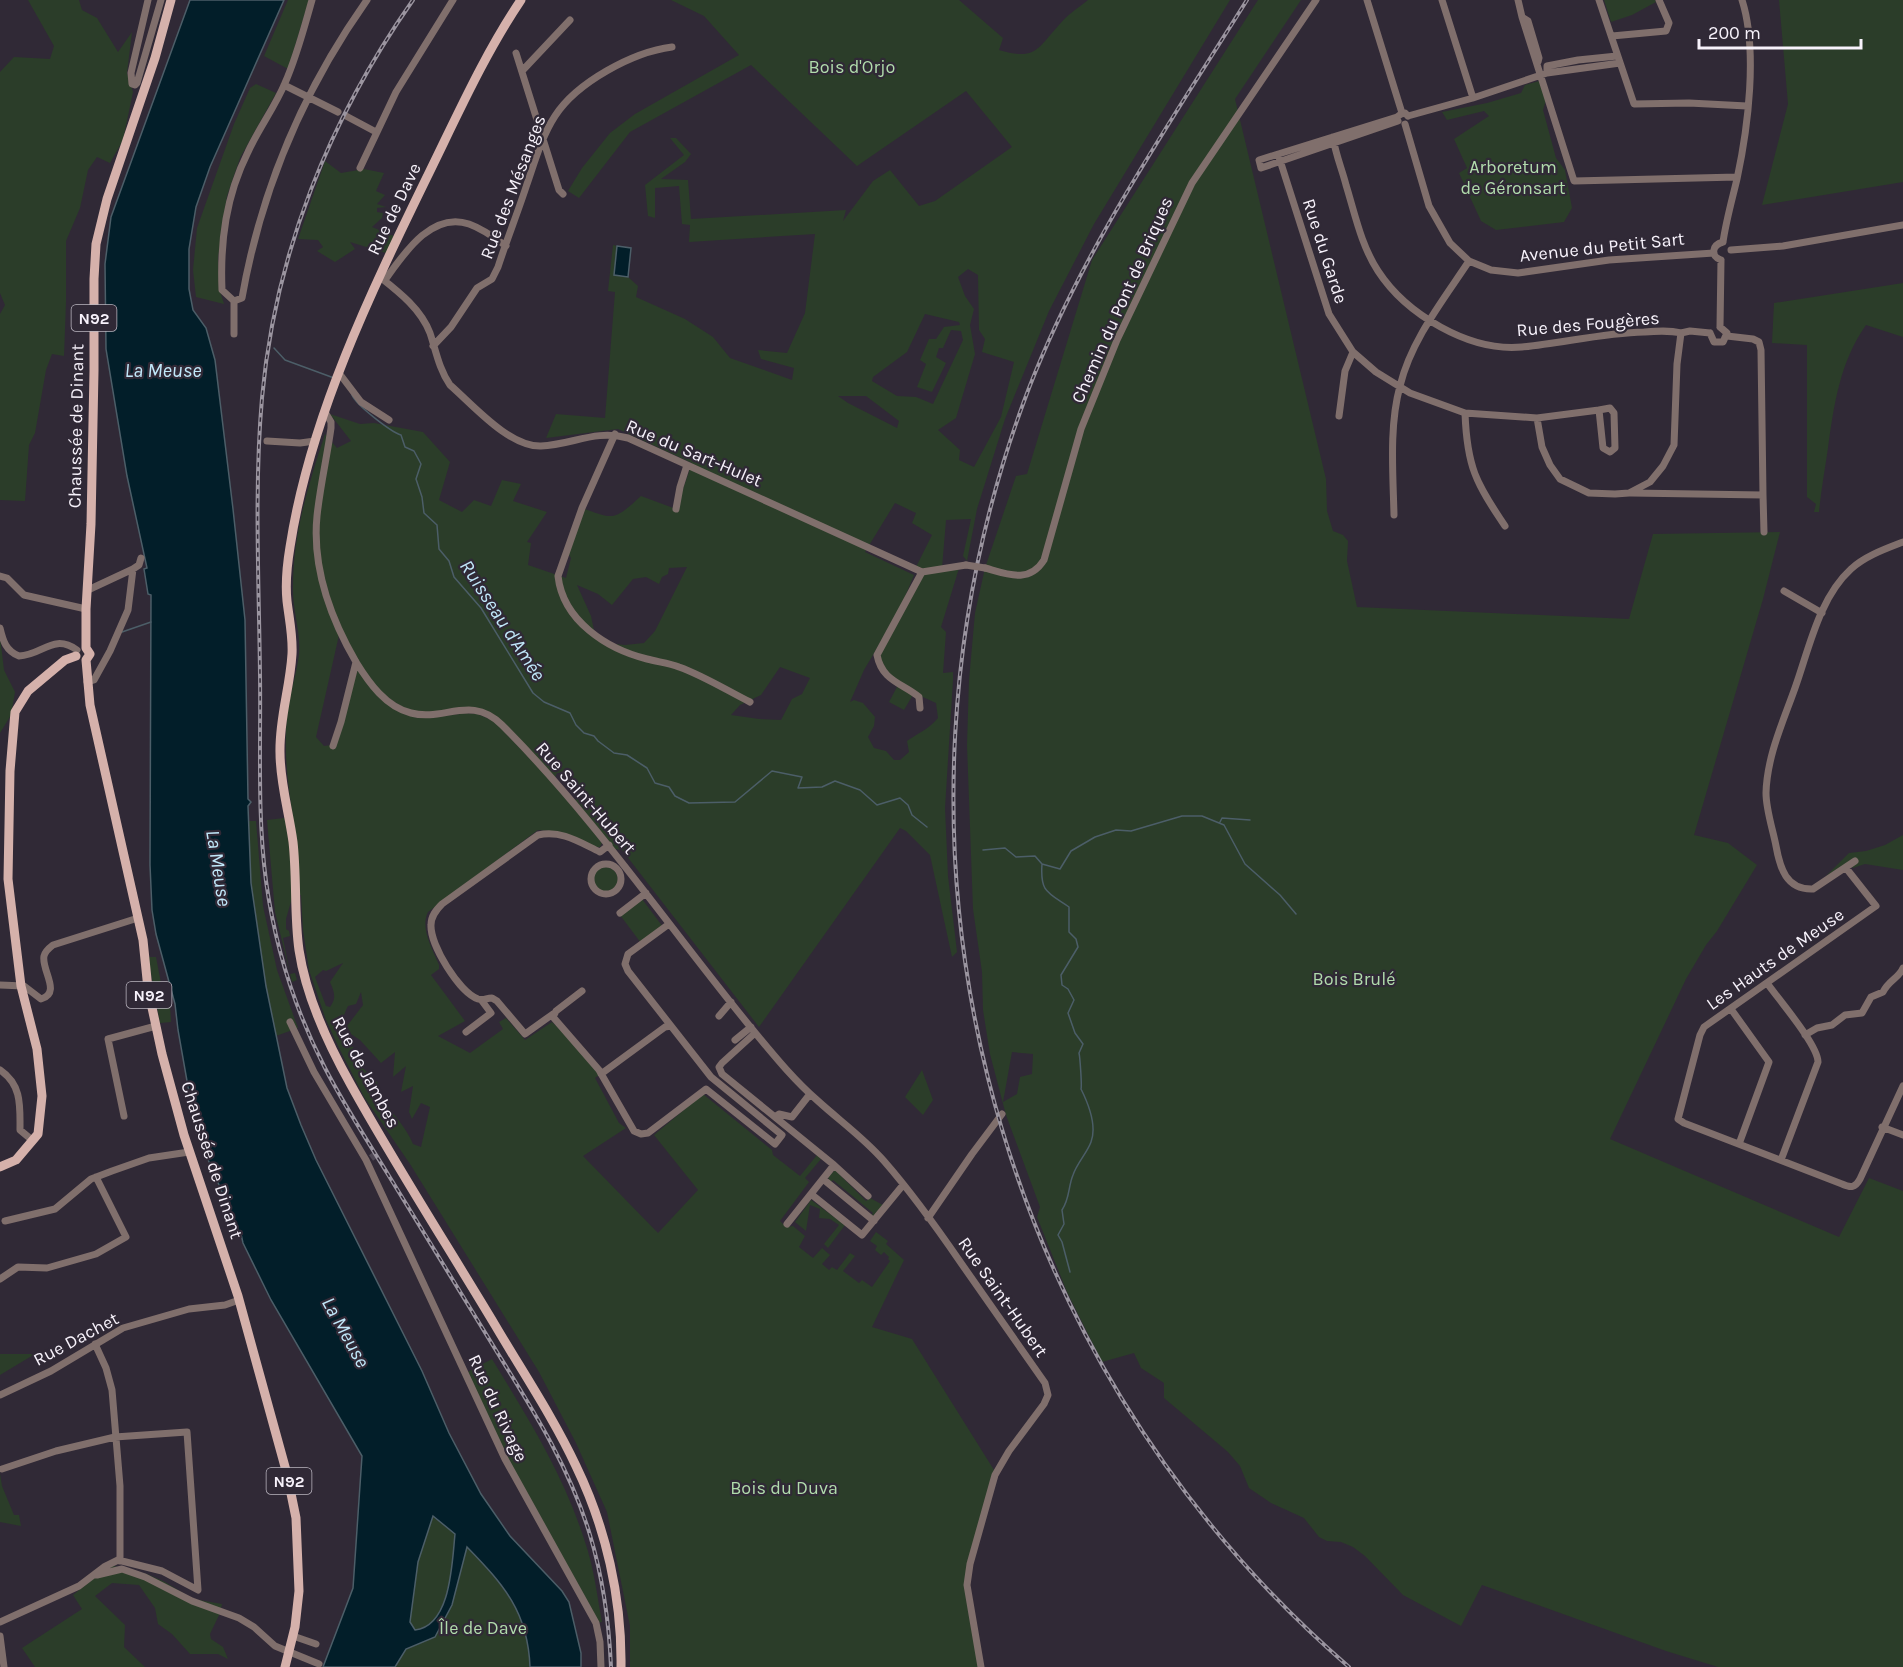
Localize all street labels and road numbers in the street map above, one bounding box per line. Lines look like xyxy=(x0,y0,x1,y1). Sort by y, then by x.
street label: Rue des Mésanges xyxy=(475,112,551,262)
street label: Rue de Dave xyxy=(362,159,426,259)
street label: Chemin du Pont de Briques xyxy=(1067,193,1177,407)
street label: Rue du Garde xyxy=(1298,196,1352,306)
street label: Avenue du Petit Sart xyxy=(1518,227,1686,267)
road number: N92 xyxy=(72,305,116,331)
street label: Rue des Fougères xyxy=(1516,307,1660,341)
street label: Chaussée de Dinant xyxy=(64,343,88,508)
street label: Rue du Sart-Hulet xyxy=(623,414,766,492)
street label: Rue Saint-Hubert xyxy=(531,737,641,859)
street label: Les Hauts de Meuse xyxy=(1702,903,1848,1015)
road number: N92 xyxy=(126,982,172,1008)
street label: Rue de Jambes xyxy=(327,1013,405,1131)
street label: Chaussée de Dinant xyxy=(176,1079,248,1242)
street label: Rue Saint-Hubert xyxy=(953,1233,1053,1361)
street label: Rue Dachet xyxy=(30,1307,123,1371)
street label: Rue du Rivage xyxy=(464,1351,532,1465)
road number: N92 xyxy=(266,1468,312,1494)

